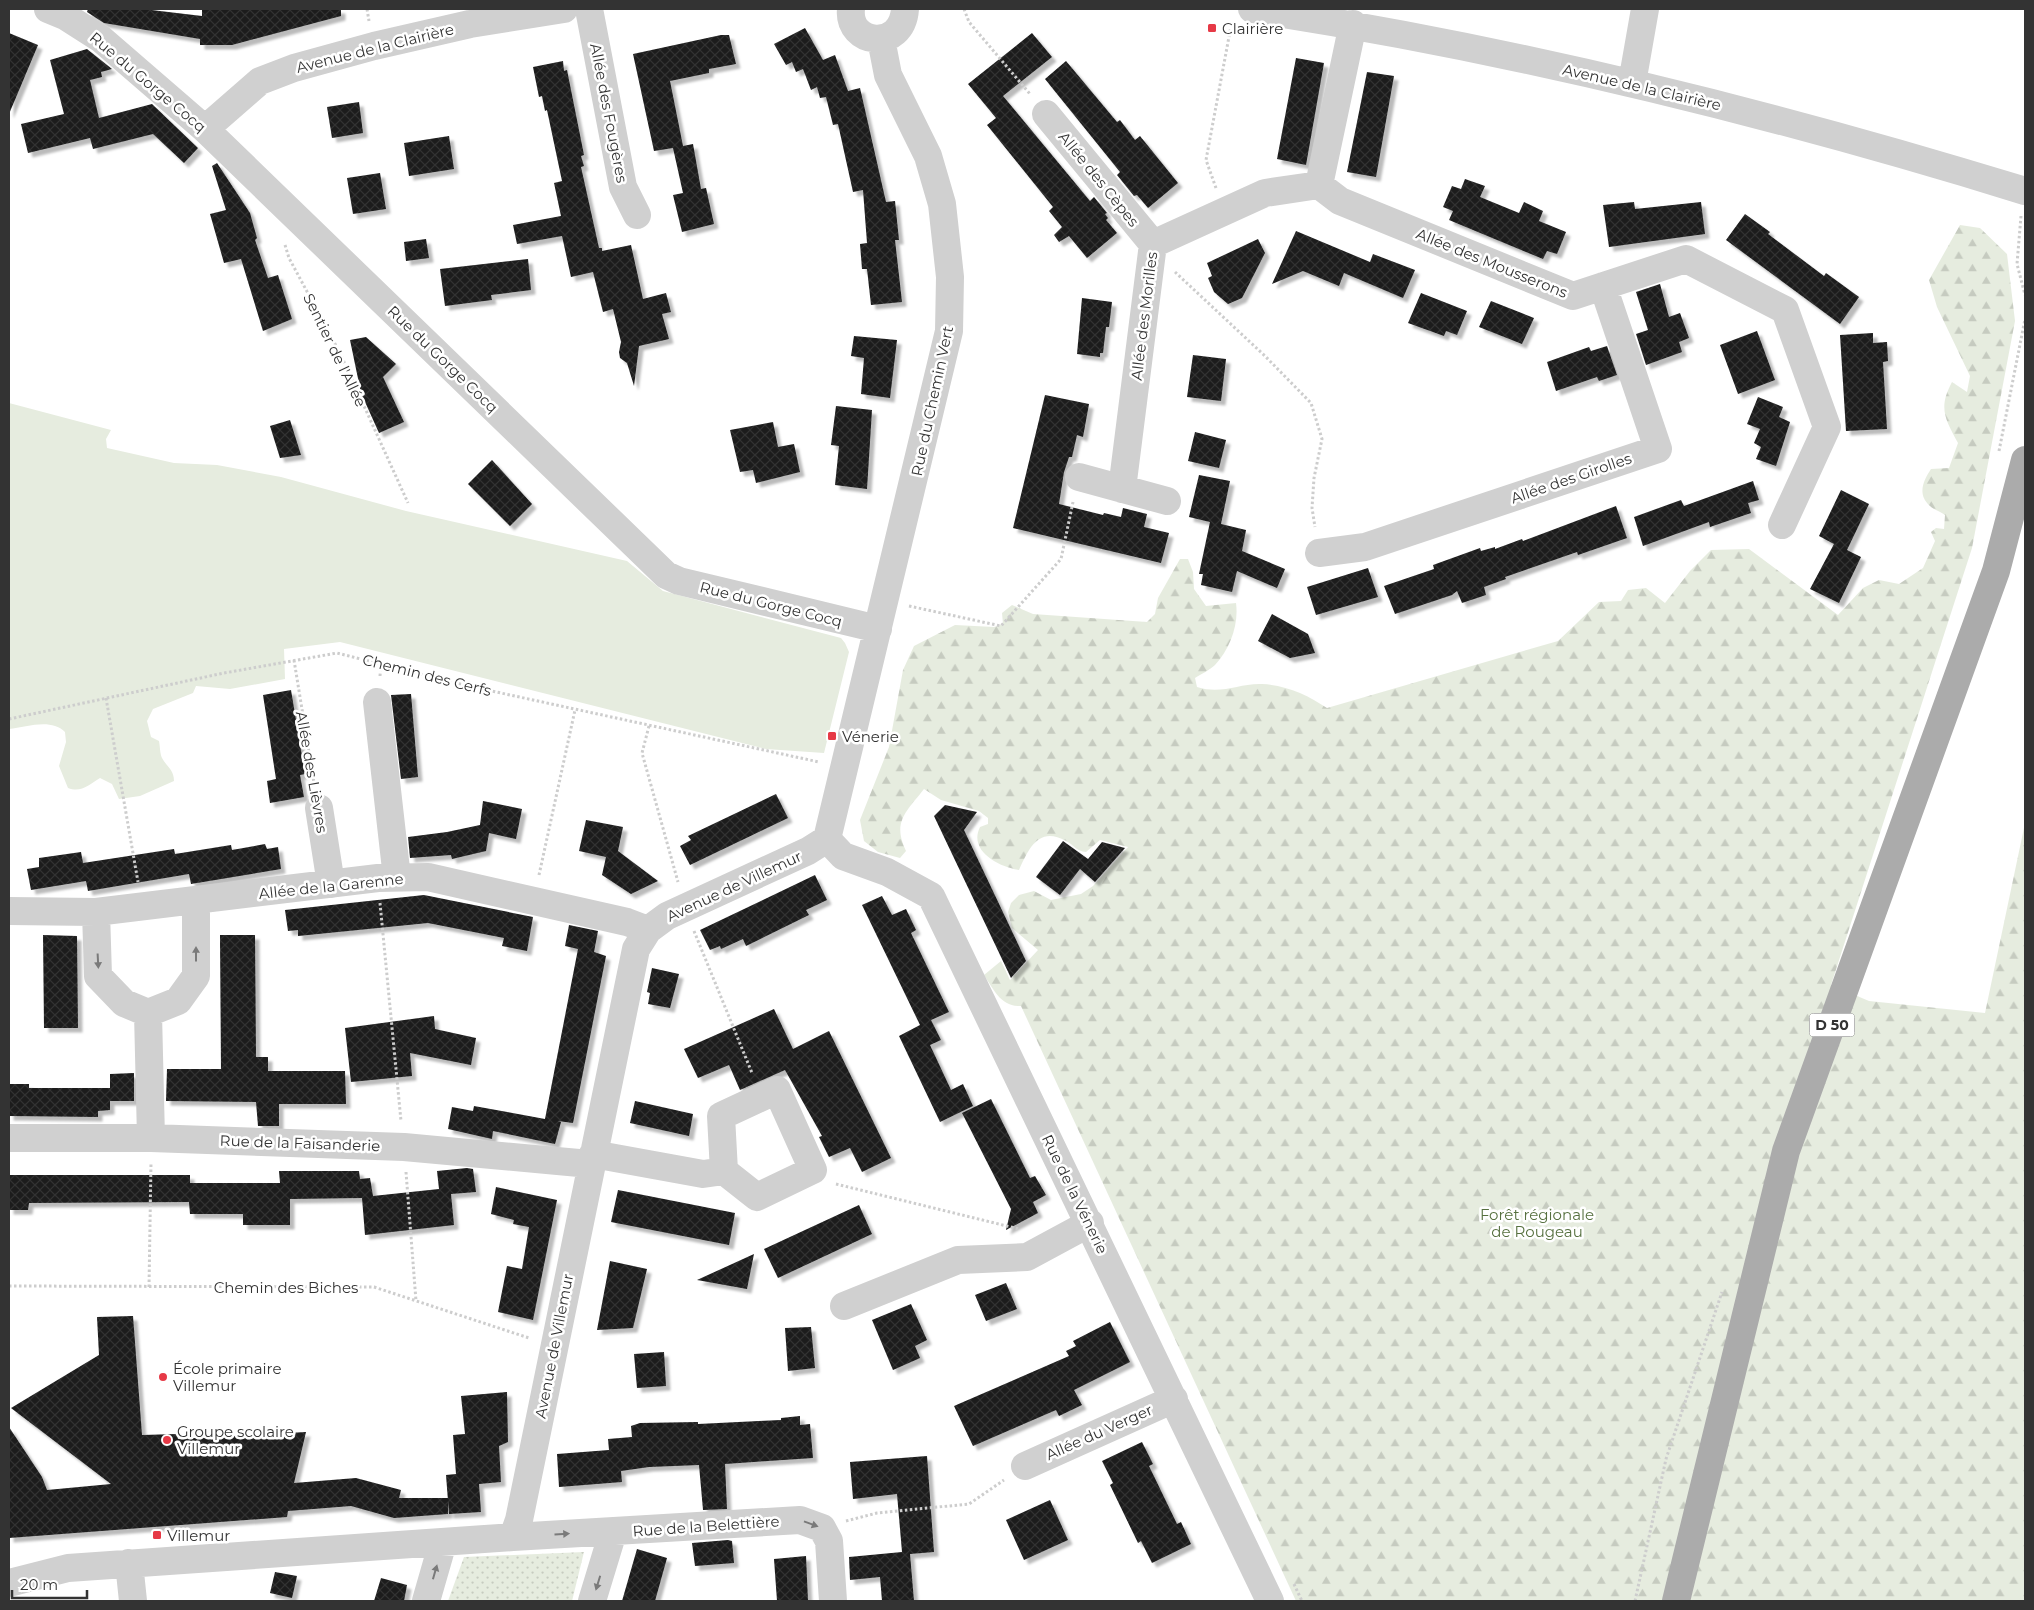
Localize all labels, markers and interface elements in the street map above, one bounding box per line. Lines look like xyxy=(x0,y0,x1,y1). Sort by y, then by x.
street label: Avenue de la Clairière xyxy=(294,19,456,77)
place label: Clairière xyxy=(1222,19,1283,38)
marker: Clairière xyxy=(1206,22,1218,34)
street label: Rue du Gorge Cocq xyxy=(86,28,210,136)
street label: Allée des Fougères xyxy=(586,42,632,184)
street label: Avenue de la Clairière xyxy=(1561,60,1723,114)
street label: Allée des Cèpes xyxy=(1055,127,1143,231)
street label: Allée des Mousserons xyxy=(1414,224,1570,302)
street label: Allée des Morilles xyxy=(1127,251,1161,381)
street label: Sentier de l'Allée xyxy=(299,290,371,410)
street label: Rue du Gorge Cocq xyxy=(384,301,502,417)
street label: Rue du Chemin Vert xyxy=(907,324,957,478)
street label: Allée des Girolles xyxy=(1508,448,1634,508)
street label: Rue du Gorge Cocq xyxy=(698,577,844,631)
street label: Chemin des Cerfs xyxy=(361,650,493,700)
street label: Allée des Lièvres xyxy=(292,710,332,834)
place label: Vénerie xyxy=(842,727,899,746)
marker: Vénerie xyxy=(826,730,838,742)
street label: Avenue de Villemur xyxy=(663,846,805,926)
street label: Allée de la Garenne xyxy=(258,869,404,903)
one-way arrow xyxy=(192,946,200,962)
one-way arrow xyxy=(94,953,102,969)
road number: D 50 xyxy=(1810,1014,1854,1036)
street label: Rue de la Faisanderie xyxy=(219,1131,381,1155)
street label: Rue de la Vénerie xyxy=(1038,1131,1112,1257)
park label: Forêt régionale de Rougeau xyxy=(1480,1205,1594,1241)
street label: Avenue de Villemur xyxy=(531,1272,577,1420)
street label: Chemin des Biches xyxy=(214,1278,358,1297)
place label: École primaire Villemur xyxy=(173,1359,281,1395)
marker: École primaire Villemur xyxy=(157,1371,169,1383)
street label: Allée du Verger xyxy=(1043,1400,1155,1464)
place label: Groupe scolaire Villemur xyxy=(177,1422,294,1458)
marker: Groupe scolaire Villemur xyxy=(161,1434,173,1446)
street label: Rue de la Belettière xyxy=(632,1511,780,1541)
one-way arrow xyxy=(803,1521,818,1528)
place label: Villemur xyxy=(167,1526,230,1545)
marker: Villemur xyxy=(151,1529,163,1541)
one-way arrow xyxy=(554,1530,570,1538)
one-way arrow xyxy=(431,1564,439,1579)
scale bar xyxy=(12,1568,88,1600)
text: 20 m xyxy=(20,1575,58,1594)
one-way arrow xyxy=(593,1576,601,1591)

